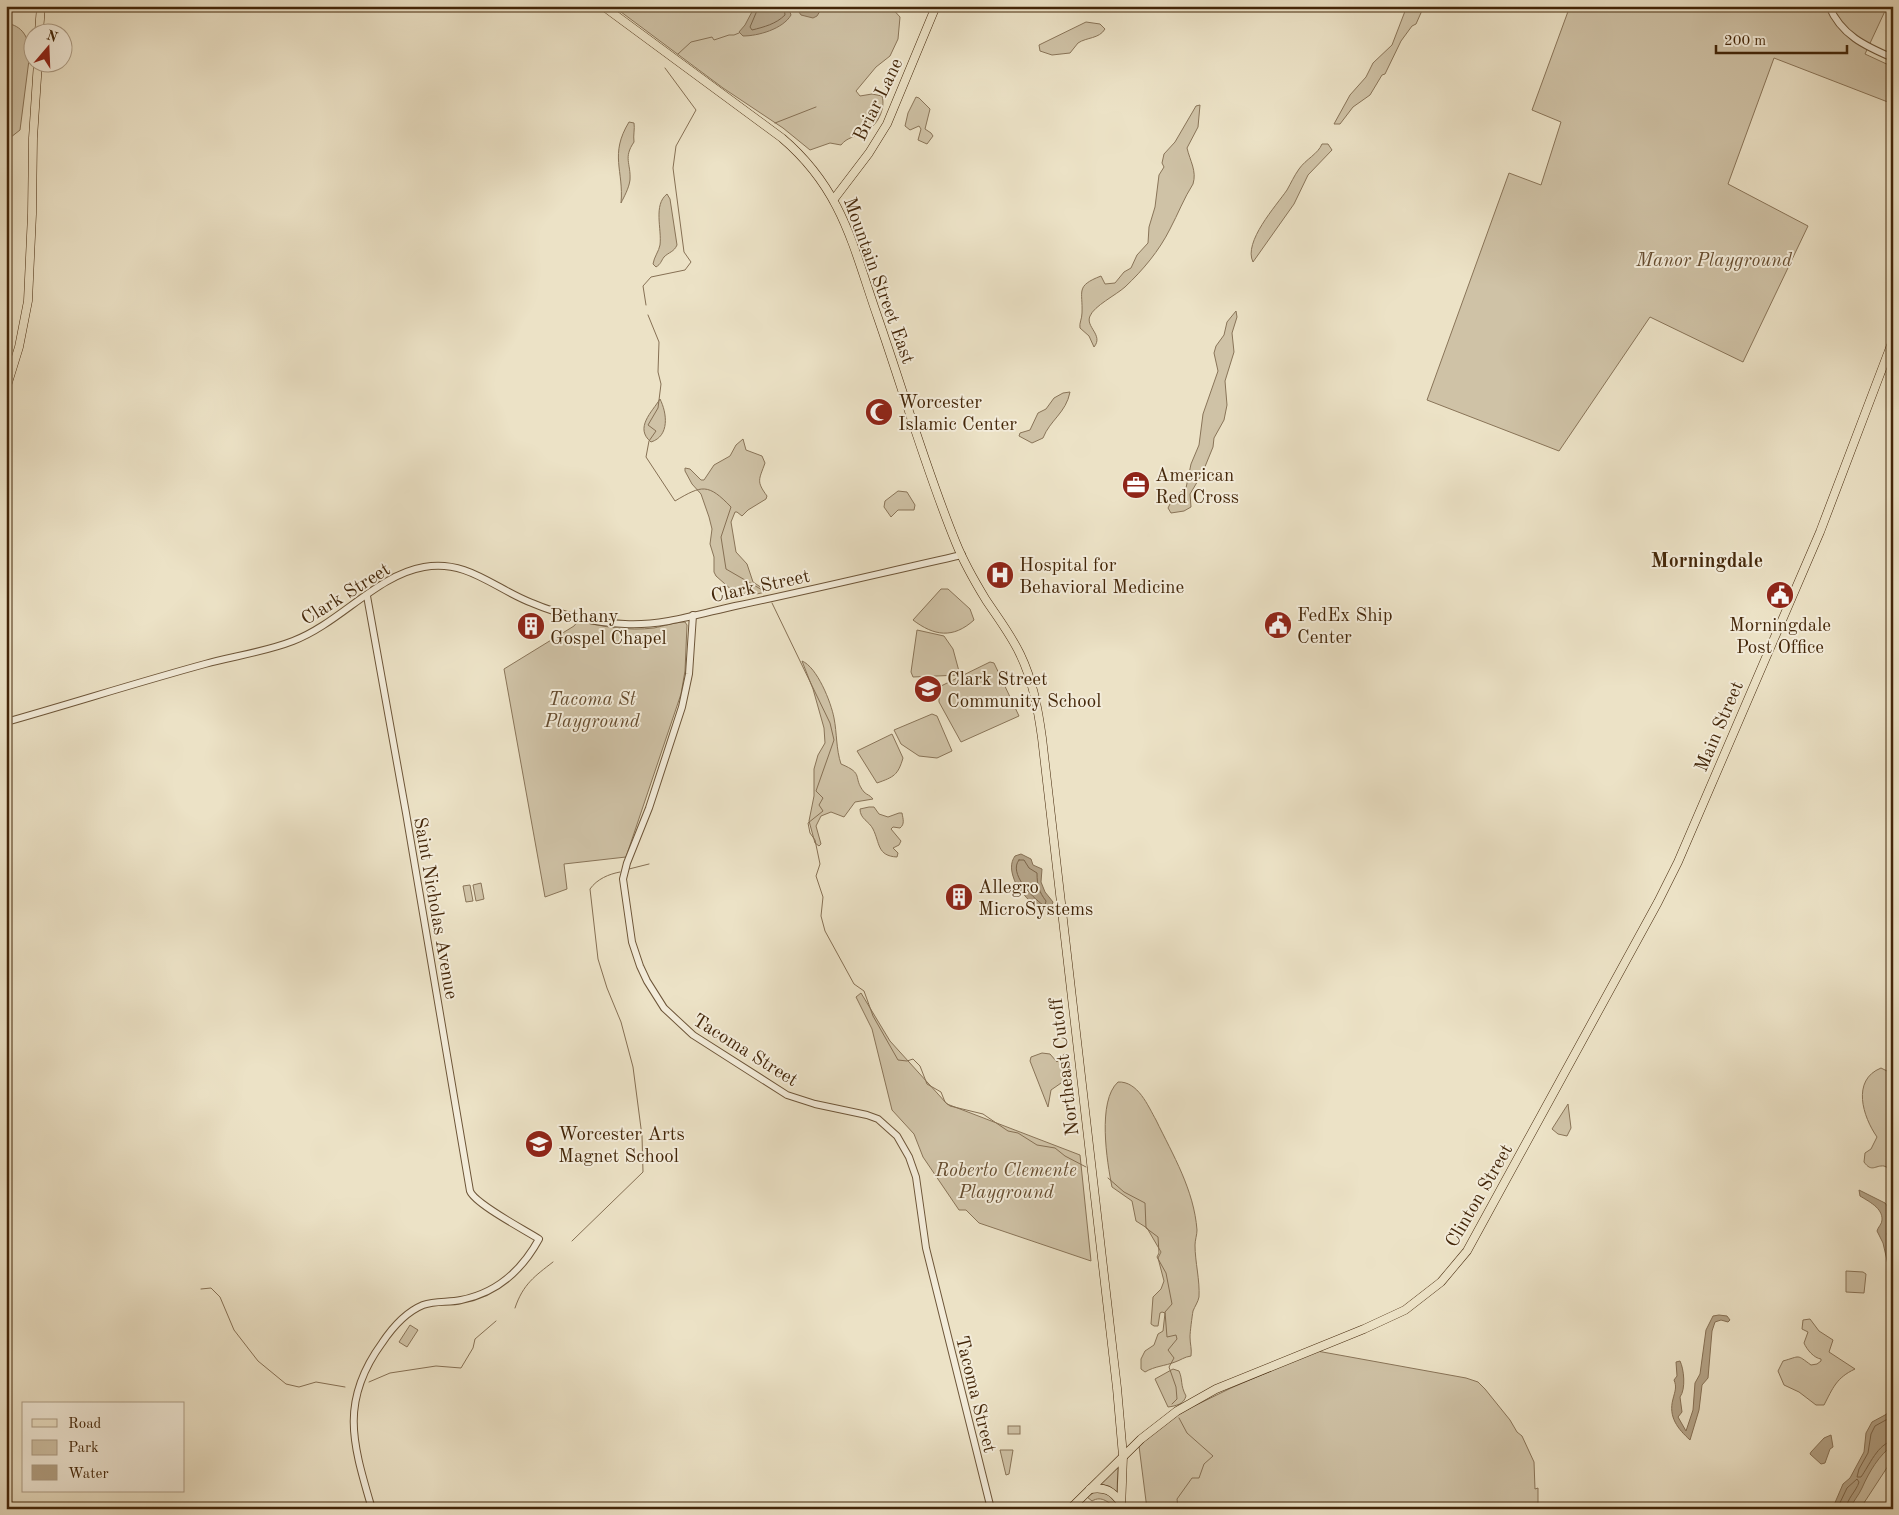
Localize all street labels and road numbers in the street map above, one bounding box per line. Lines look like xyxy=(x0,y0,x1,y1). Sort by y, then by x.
street label: Briar Lane xyxy=(851,56,907,145)
street label: Mountain Street East xyxy=(839,195,917,367)
street label: Clark Street xyxy=(299,560,394,630)
street label: Clark Street xyxy=(709,568,812,607)
street label: Main Street xyxy=(1693,679,1748,775)
street label: Saint Nicholas Avenue xyxy=(409,816,460,1001)
street label: Northeast Cutoff xyxy=(1048,996,1083,1137)
street label: Tacoma Street xyxy=(689,1011,801,1091)
street label: Clinton Street xyxy=(1443,1142,1517,1251)
street label: Tacoma Street xyxy=(951,1334,998,1455)

